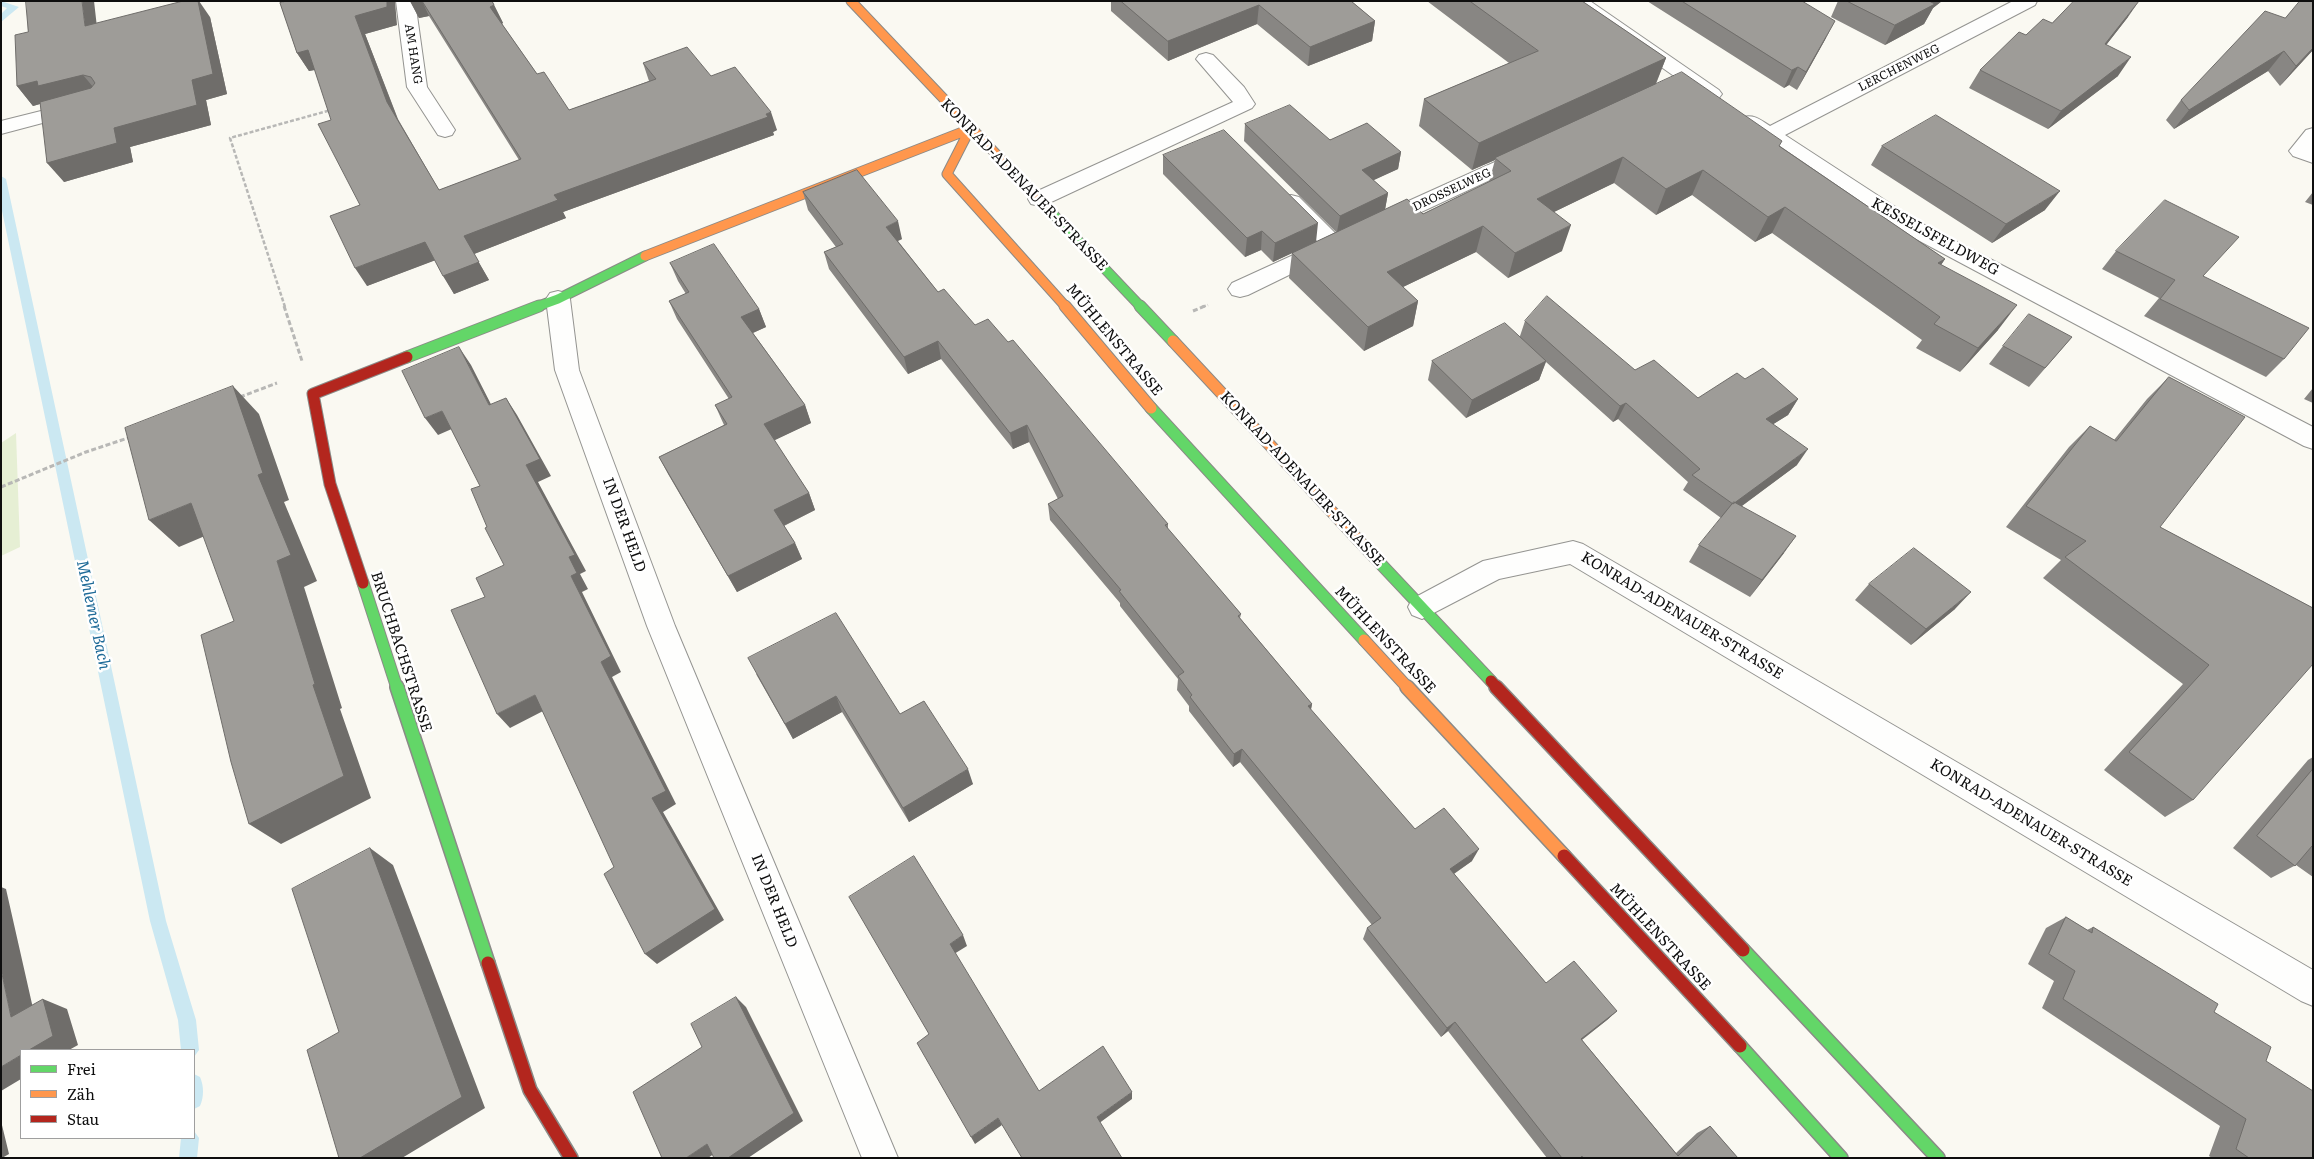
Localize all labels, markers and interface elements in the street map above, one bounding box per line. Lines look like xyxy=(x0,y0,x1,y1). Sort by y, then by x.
street label: AM HANG xyxy=(401,23,425,85)
street label: LERCHENWEG xyxy=(1856,41,1942,95)
street label: KONRAD-ADENAUER-STRASSE xyxy=(937,95,1111,275)
street label: DROSSELWEG xyxy=(1410,166,1494,214)
street label: KESSELSFELDWEG xyxy=(1868,194,2002,280)
street label: MÜHLENSTRASSE xyxy=(1062,280,1166,400)
street label: KONRAD-ADENAUER-STRASSE xyxy=(1216,388,1388,570)
street label: IN DER HELD xyxy=(598,475,650,575)
street label: KONRAD-ADENAUER-STRASSE xyxy=(1578,548,1786,684)
water label: Mehlemer Bach xyxy=(72,559,114,671)
street label: BRUCHBACHSTRASSE xyxy=(367,569,435,735)
street label: MÜHLENSTRASSE xyxy=(1331,583,1439,697)
street label: KONRAD-ADENAUER-STRASSE xyxy=(1927,755,2135,891)
street label: IN DER HELD xyxy=(747,851,801,951)
street label: MÜHLENSTRASSE xyxy=(1606,880,1714,994)
legend xyxy=(20,1049,195,1139)
text: Frei xyxy=(67,1057,96,1080)
text: Zäh xyxy=(67,1082,95,1105)
text: Stau xyxy=(67,1107,99,1130)

